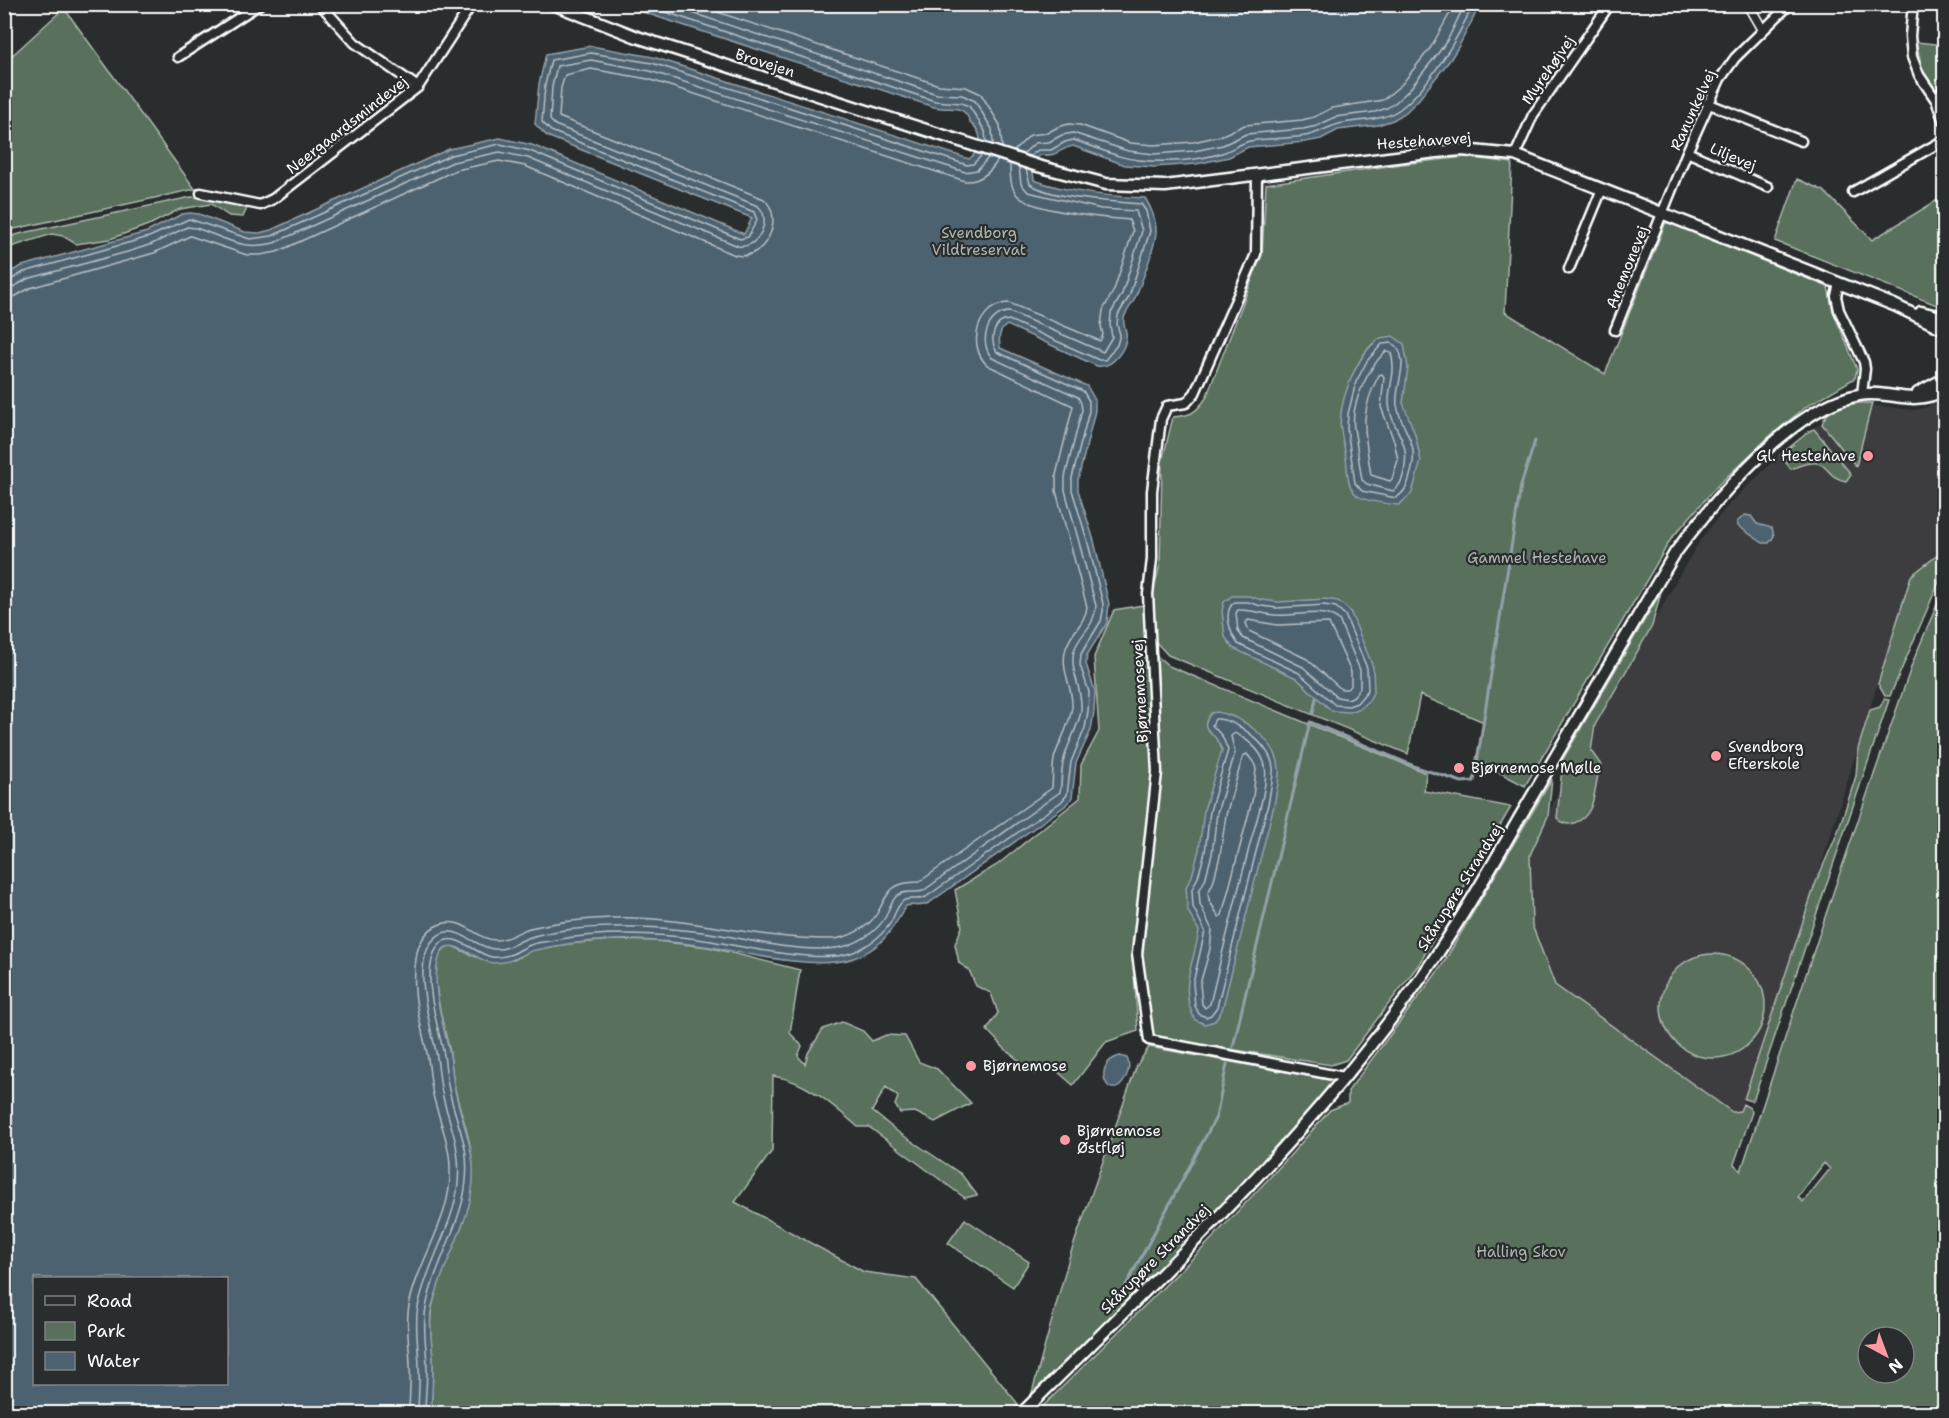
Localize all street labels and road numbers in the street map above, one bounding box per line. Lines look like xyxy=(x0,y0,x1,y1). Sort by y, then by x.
street label: Myrehøjvej xyxy=(1517,32,1579,108)
street label: Brovejen xyxy=(733,44,797,82)
street label: Ranunkelvej xyxy=(1666,66,1720,154)
street label: Neergaardsmindevej xyxy=(282,71,412,179)
street label: Hestehavevej xyxy=(1376,128,1472,154)
street label: Liljevej xyxy=(1707,138,1759,176)
street label: Anemonevej xyxy=(1601,223,1653,311)
street label: Bjørnemosevej xyxy=(1127,639,1153,743)
street label: Skårupøre Strandvej xyxy=(1413,819,1507,955)
street label: Skårupøre Strandvej xyxy=(1096,1200,1214,1318)

